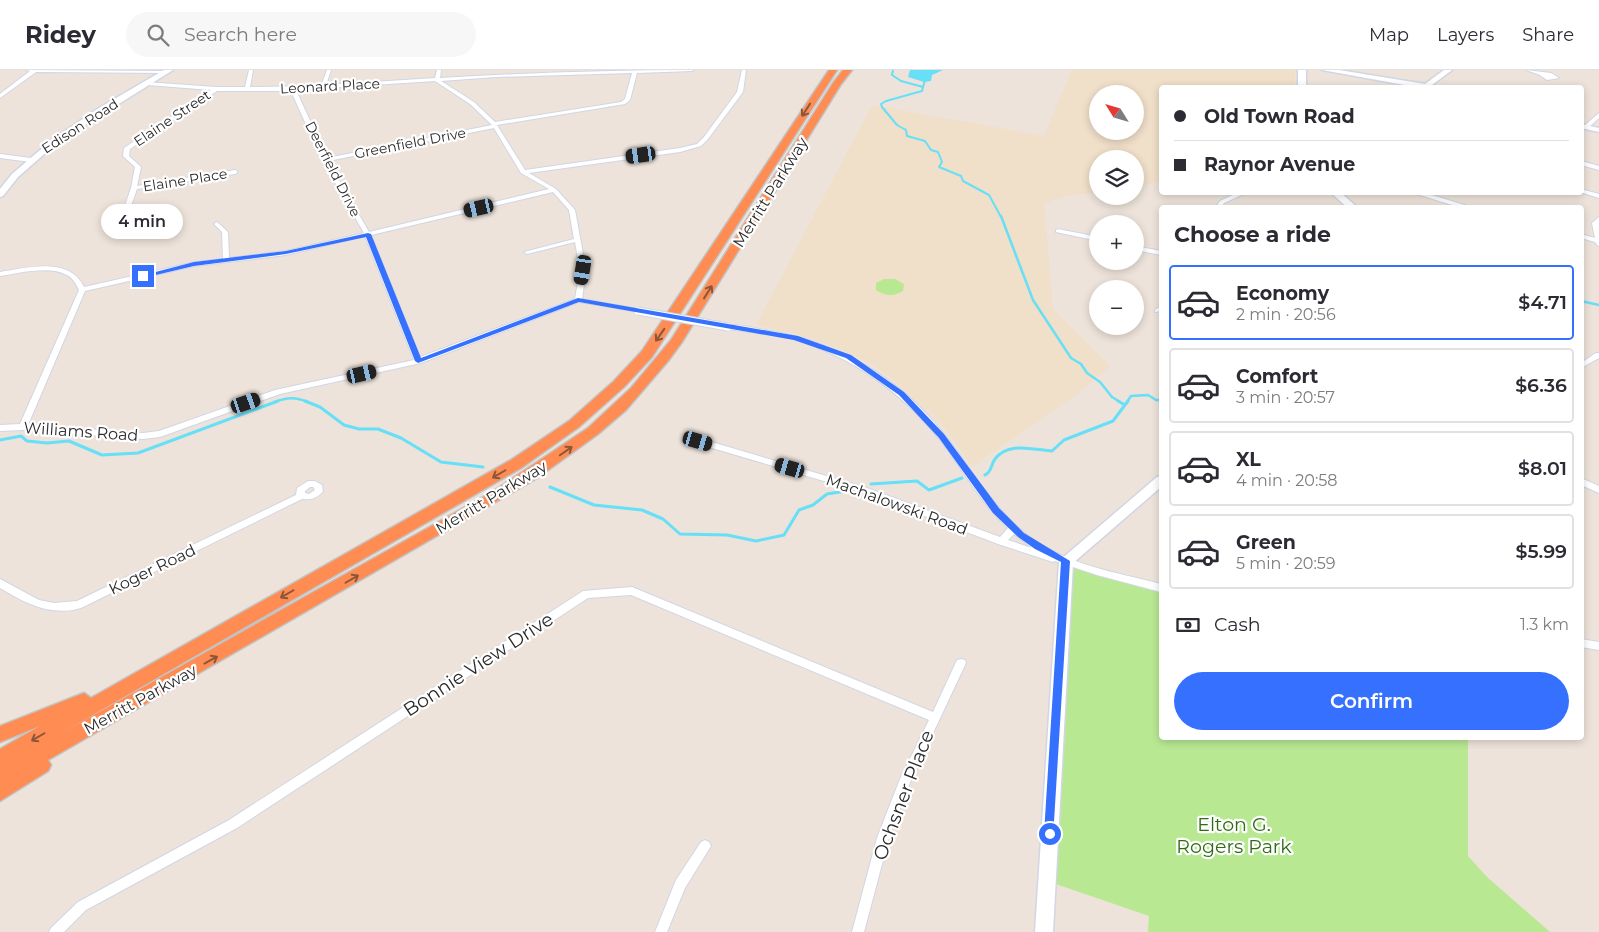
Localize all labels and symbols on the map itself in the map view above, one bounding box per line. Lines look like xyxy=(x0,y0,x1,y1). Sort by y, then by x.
street label: Leonard Place xyxy=(280,74,380,98)
street label: Elaine Street xyxy=(130,85,214,150)
north arrow xyxy=(1089,85,1144,140)
street label: Edison Road xyxy=(38,95,122,157)
one-way arrow xyxy=(800,103,810,117)
street label: Deerfield Drive xyxy=(301,118,365,220)
street label: Greenfield Drive xyxy=(353,123,467,163)
street label: Merritt Parkway xyxy=(729,133,812,251)
car xyxy=(625,145,656,165)
street label: Elaine Place xyxy=(142,164,228,196)
car xyxy=(462,197,495,219)
callout: 4 min xyxy=(102,204,184,238)
car xyxy=(573,254,592,286)
route end xyxy=(132,265,154,287)
one-way arrow xyxy=(704,285,714,299)
one-way arrow xyxy=(655,328,665,342)
car xyxy=(345,363,378,385)
car xyxy=(229,391,262,415)
street label: Williams Road xyxy=(23,418,139,445)
car xyxy=(681,430,714,452)
one-way arrow xyxy=(559,445,572,456)
street label: Merritt Parkway xyxy=(432,457,551,538)
car xyxy=(773,457,806,479)
one-way arrow xyxy=(491,469,506,479)
street label: Machalowski Road xyxy=(823,470,970,539)
street label: Koger Road xyxy=(106,540,199,599)
one-way arrow xyxy=(344,573,358,583)
one-way arrow xyxy=(279,589,294,599)
street label: Bonnie View Drive xyxy=(399,607,558,722)
one-way arrow xyxy=(203,655,218,665)
street label: Merritt Parkway xyxy=(80,660,200,738)
street label: Ochsner Place xyxy=(868,727,939,863)
one-way arrow xyxy=(30,732,45,742)
park label: Elton G. Rogers Park xyxy=(1176,813,1292,858)
route start xyxy=(1039,823,1061,845)

